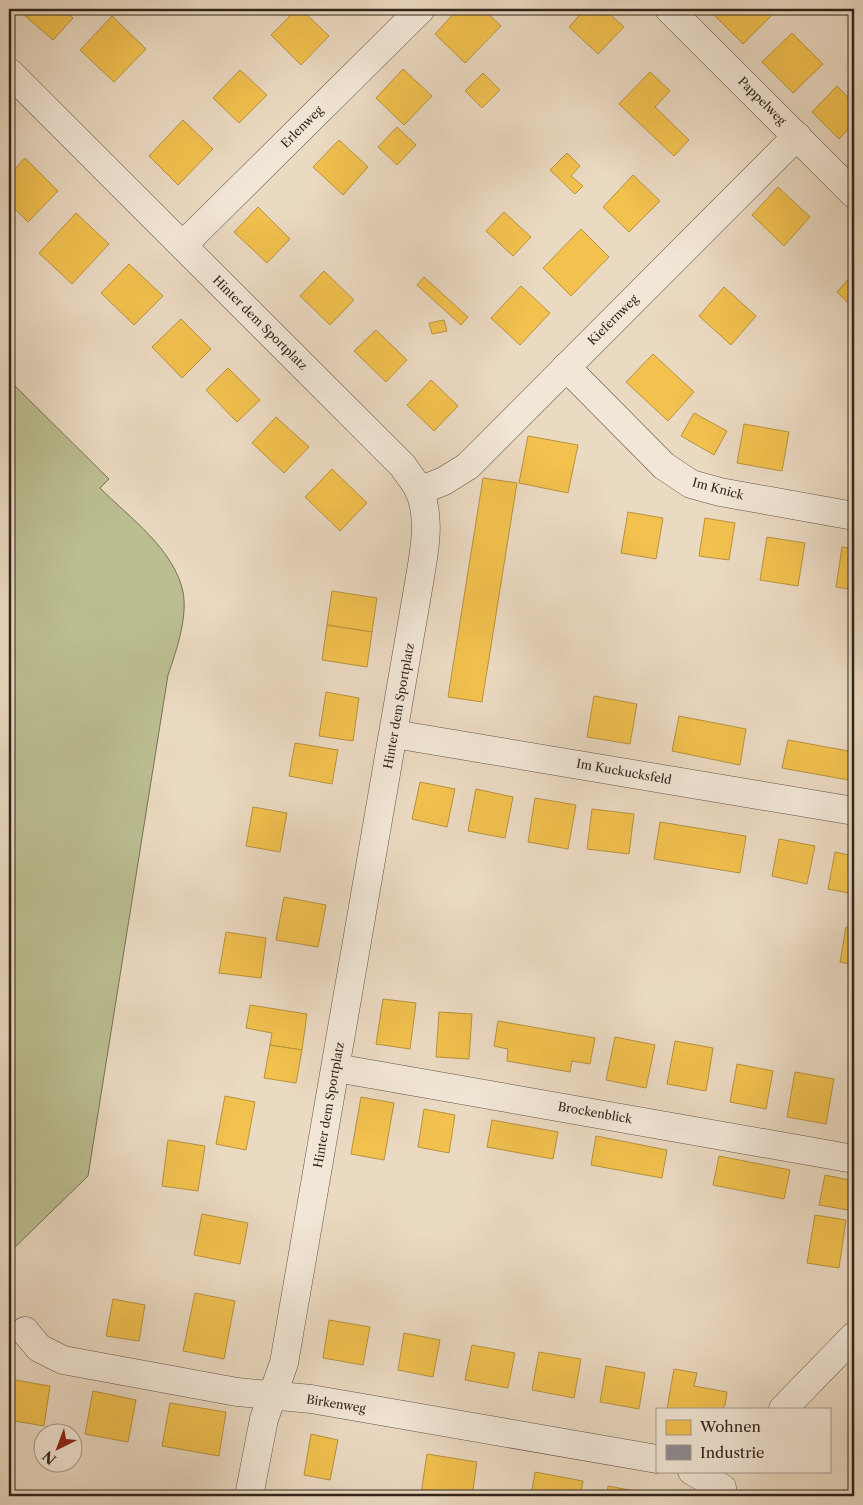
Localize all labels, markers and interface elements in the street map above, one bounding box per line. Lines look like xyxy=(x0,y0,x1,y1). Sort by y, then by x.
street label: Pappelweg xyxy=(735,74,790,128)
street label: Erlenweg xyxy=(277,102,326,151)
street label: Hinter dem Sportplatz xyxy=(210,272,311,373)
street label: Kiefernweg xyxy=(584,291,642,348)
street label: Im Knick xyxy=(691,474,747,503)
street label: Hinter dem Sportplatz xyxy=(380,642,417,770)
street label: Im Kuckucksfeld xyxy=(575,756,674,787)
street label: Hinter dem Sportplatz xyxy=(310,1041,347,1169)
street label: Brockenblick xyxy=(557,1099,635,1127)
street label: Birkenweg xyxy=(305,1391,368,1416)
legend xyxy=(656,1408,830,1472)
text: Wohnen xyxy=(699,1417,762,1436)
north arrow xyxy=(32,1422,82,1472)
text: Industrie xyxy=(700,1443,764,1462)
text: N xyxy=(39,1447,60,1468)

